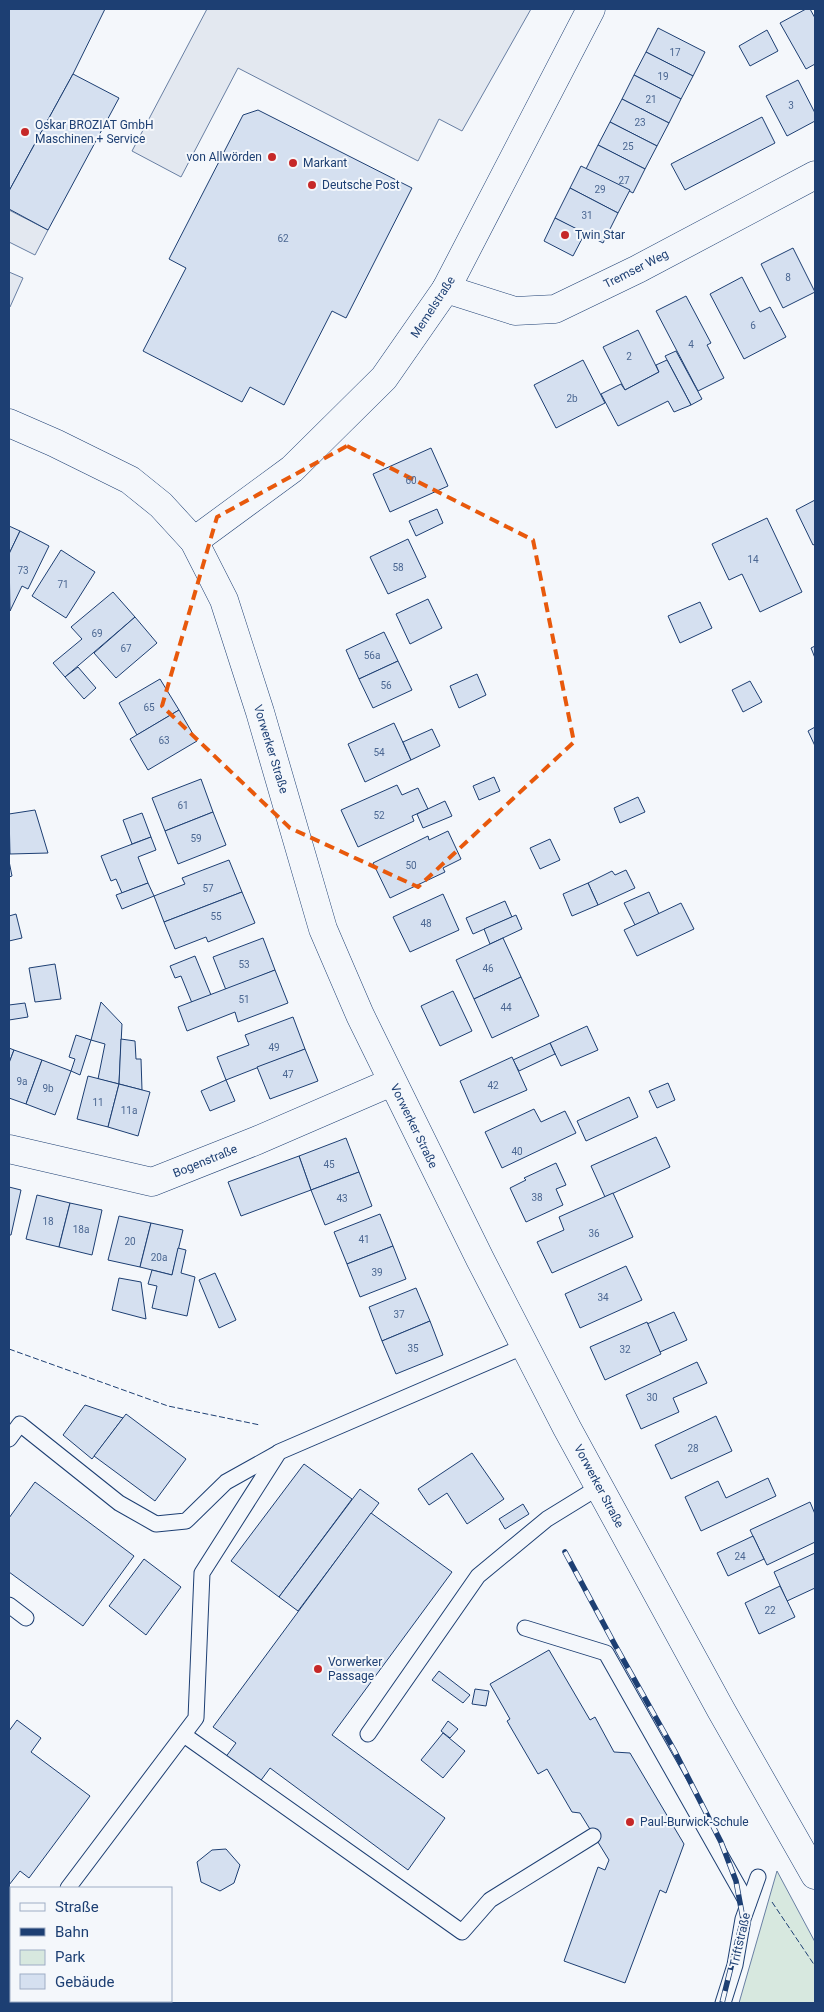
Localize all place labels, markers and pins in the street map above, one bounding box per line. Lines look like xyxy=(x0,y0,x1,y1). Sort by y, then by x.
place label: Oskar BROZIAT GmbH Maschinen + Service xyxy=(35,118,154,146)
marker: Oskar BROZIAT GmbH Maschinen + Service xyxy=(19,126,31,138)
place label: von Allwörden xyxy=(187,150,262,164)
marker: von Allwörden xyxy=(266,151,278,163)
place label: Markant xyxy=(303,156,347,170)
marker: Markant xyxy=(287,157,299,169)
place label: Deutsche Post xyxy=(322,178,400,192)
marker: Deutsche Post xyxy=(306,179,318,191)
place label: Twin Star xyxy=(575,228,625,242)
marker: Twin Star xyxy=(559,229,571,241)
place label: Vorwerker Passage xyxy=(328,1655,382,1683)
marker: Vorwerker Passage xyxy=(312,1663,324,1675)
place label: Paul-Burwick-Schule xyxy=(640,1815,749,1829)
marker: Paul-Burwick-Schule xyxy=(624,1816,636,1828)

